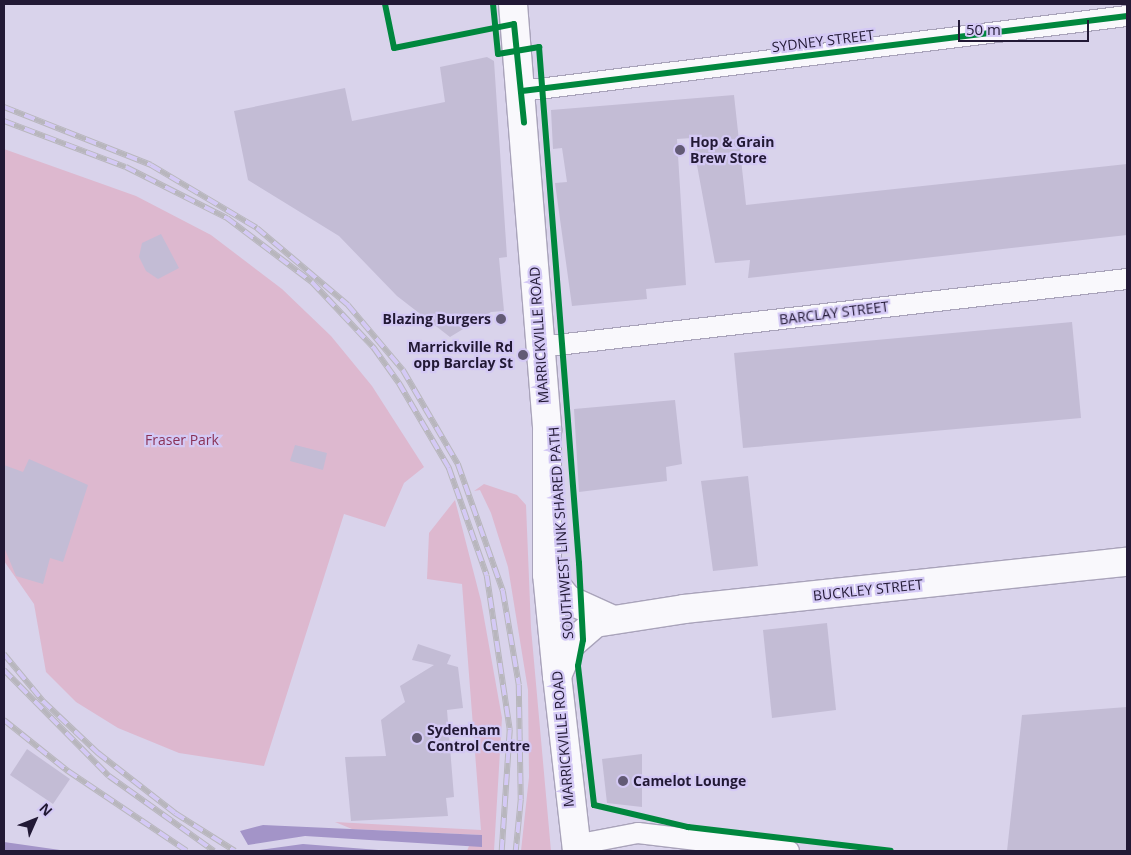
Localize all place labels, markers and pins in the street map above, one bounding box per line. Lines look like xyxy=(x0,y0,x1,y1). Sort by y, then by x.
place label: Hop & Grain Brew Store xyxy=(690,134,774,166)
marker: Hop & Grain Brew Store xyxy=(674,144,686,156)
place label: Blazing Burgers xyxy=(383,311,491,327)
marker: Blazing Burgers xyxy=(495,313,507,325)
place label: Marrickville Rd opp Barclay St xyxy=(408,339,513,372)
marker: Marrickville Rd opp Barclay St xyxy=(517,349,529,361)
place label: Sydenham Control Centre xyxy=(427,722,530,754)
marker: Sydenham Control Centre xyxy=(411,732,423,744)
place label: Camelot Lounge xyxy=(633,773,746,789)
marker: Camelot Lounge xyxy=(617,775,629,787)

